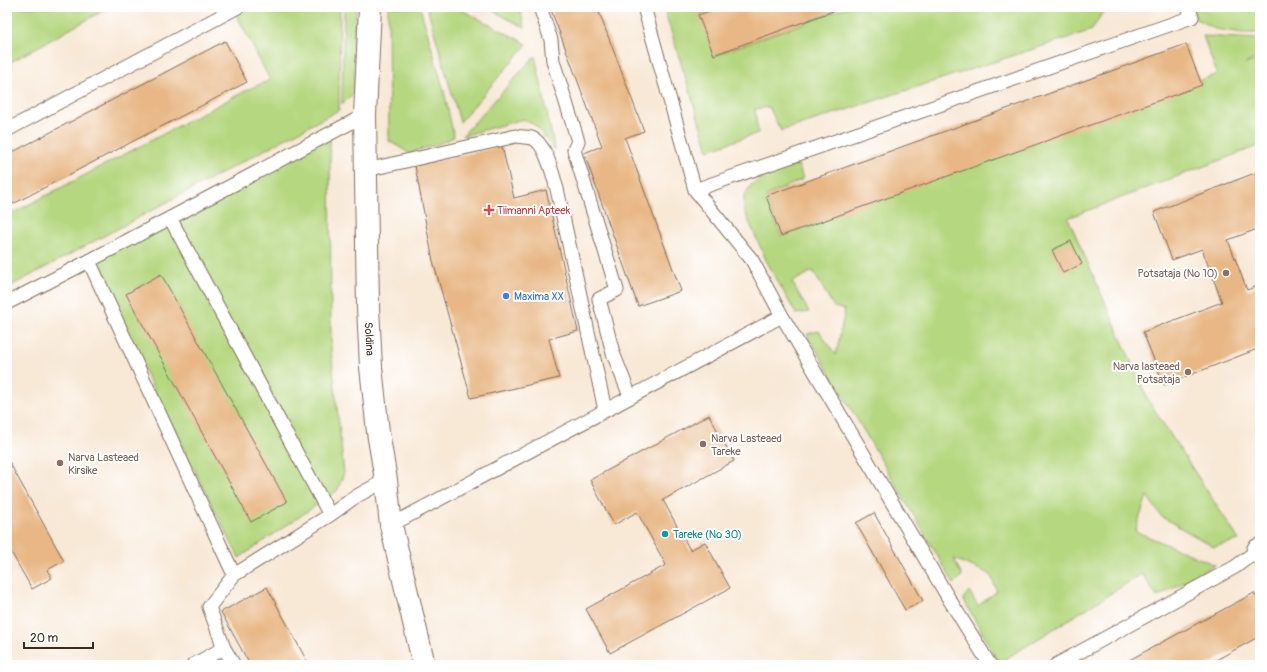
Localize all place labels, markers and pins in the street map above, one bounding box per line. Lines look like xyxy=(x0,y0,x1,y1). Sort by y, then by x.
place label: Tiimanni Apteek xyxy=(497,204,571,217)
marker: Tiimanni Apteek xyxy=(484,205,494,215)
place label: Potsataja (№ 10) xyxy=(1137,267,1218,280)
marker: Potsataja (№ 10) xyxy=(1221,268,1231,278)
place label: Maxima XX xyxy=(514,290,564,303)
marker: Maxima XX xyxy=(501,291,511,301)
place label: Narva lasteaed Potsataja xyxy=(1113,360,1180,386)
marker: Narva lasteaed Potsataja xyxy=(1183,367,1193,377)
place label: Narva Lasteaed Tareke xyxy=(711,432,782,458)
marker: Narva Lasteaed Tareke xyxy=(698,439,708,449)
place label: Narva Lasteaed Kirsike xyxy=(68,451,139,477)
marker: Narva Lasteaed Kirsike xyxy=(55,458,65,468)
place label: Tareke (№ 30) xyxy=(673,528,742,541)
marker: Tareke (№ 30) xyxy=(660,529,670,539)

